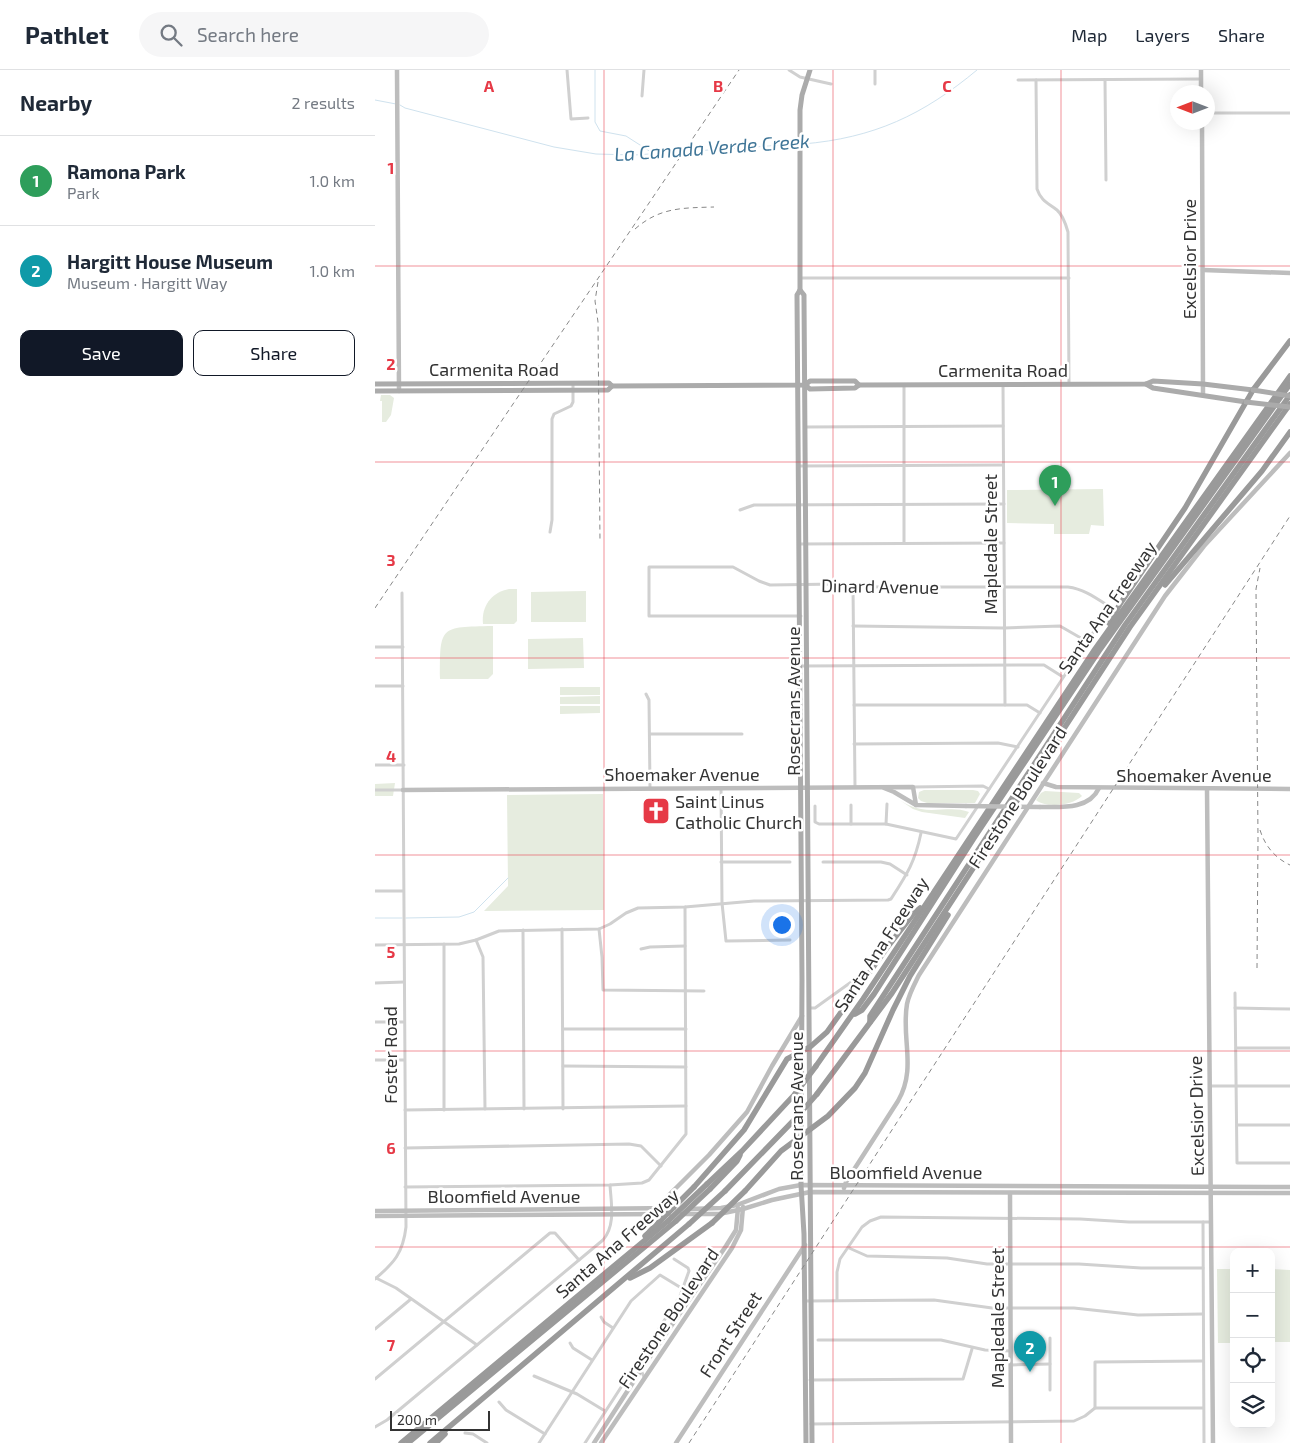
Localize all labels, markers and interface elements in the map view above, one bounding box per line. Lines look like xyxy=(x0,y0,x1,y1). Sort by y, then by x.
search box xyxy=(139,12,489,57)
text: Pathlet xyxy=(25,20,109,49)
icon: search xyxy=(157,21,185,49)
text: Search here xyxy=(197,23,299,46)
text: Map xyxy=(1071,24,1107,46)
text: Layers xyxy=(1135,24,1190,46)
text: Share xyxy=(1218,24,1265,46)
text: A xyxy=(484,76,495,95)
text: B xyxy=(713,76,723,95)
text: C xyxy=(942,76,952,95)
north arrow xyxy=(1170,85,1215,130)
text: Nearby xyxy=(20,90,92,115)
text: 2 results xyxy=(292,93,355,112)
water label: La Canada Verde Creek xyxy=(613,129,811,165)
text: 1 xyxy=(388,158,394,177)
text: Ramona Park xyxy=(67,160,186,183)
text: 1 xyxy=(33,171,39,190)
text: 1.0 km xyxy=(310,171,355,190)
text: Park xyxy=(67,183,100,202)
street label: Excelsior Drive xyxy=(1178,199,1200,319)
text: Hargitt House Museum xyxy=(67,250,273,273)
text: 2 xyxy=(31,261,41,280)
text: 1.0 km xyxy=(310,261,355,280)
text: Museum · Hargitt Way xyxy=(67,273,227,292)
button: Save xyxy=(20,330,183,376)
button: Share xyxy=(193,330,355,376)
text: 2 xyxy=(386,354,396,373)
street label: Carmenita Road xyxy=(429,358,559,380)
street label: Carmenita Road xyxy=(938,359,1068,381)
pin: 1 xyxy=(1039,465,1071,506)
street label: Mapledale Street xyxy=(979,474,1001,614)
street label: Santa Ana Freeway xyxy=(1053,536,1161,677)
text: 3 xyxy=(386,550,396,569)
street label: Dinard Avenue xyxy=(821,574,939,598)
street label: Rosecrans Avenue xyxy=(782,626,804,776)
street label: Firestone Boulevard xyxy=(963,722,1071,872)
text: 4 xyxy=(386,746,396,765)
street label: Shoemaker Avenue xyxy=(604,763,760,785)
street label: Shoemaker Avenue xyxy=(1116,764,1272,786)
place label: Saint Linus Catholic Church xyxy=(675,790,803,833)
church icon: Saint Linus Catholic Church xyxy=(641,796,671,826)
street label: Santa Ana Freeway xyxy=(829,872,933,1015)
your location xyxy=(769,912,795,938)
text: 5 xyxy=(387,942,396,961)
street label: Foster Road xyxy=(379,1006,401,1104)
street label: Rosecrans Avenue xyxy=(785,1031,807,1181)
street label: Excelsior Drive xyxy=(1184,1056,1208,1176)
text: 6 xyxy=(386,1138,396,1157)
street label: Bloomfield Avenue xyxy=(830,1161,982,1183)
street label: Santa Ana Freeway xyxy=(551,1183,684,1303)
street label: Bloomfield Avenue xyxy=(428,1185,580,1207)
street label: Firestone Boulevard xyxy=(613,1244,723,1392)
street label: Mapledale Street xyxy=(986,1248,1008,1388)
map controls xyxy=(1230,1248,1275,1428)
button: + xyxy=(1230,1248,1275,1293)
street label: Front Street xyxy=(694,1287,766,1381)
button: − xyxy=(1230,1293,1275,1338)
pin: 2 xyxy=(1014,1331,1046,1372)
text: 7 xyxy=(387,1335,396,1354)
button: locate xyxy=(1230,1338,1275,1383)
button: layers xyxy=(1230,1383,1275,1428)
scale bar xyxy=(390,1408,490,1431)
text: 200 m xyxy=(397,1411,437,1428)

